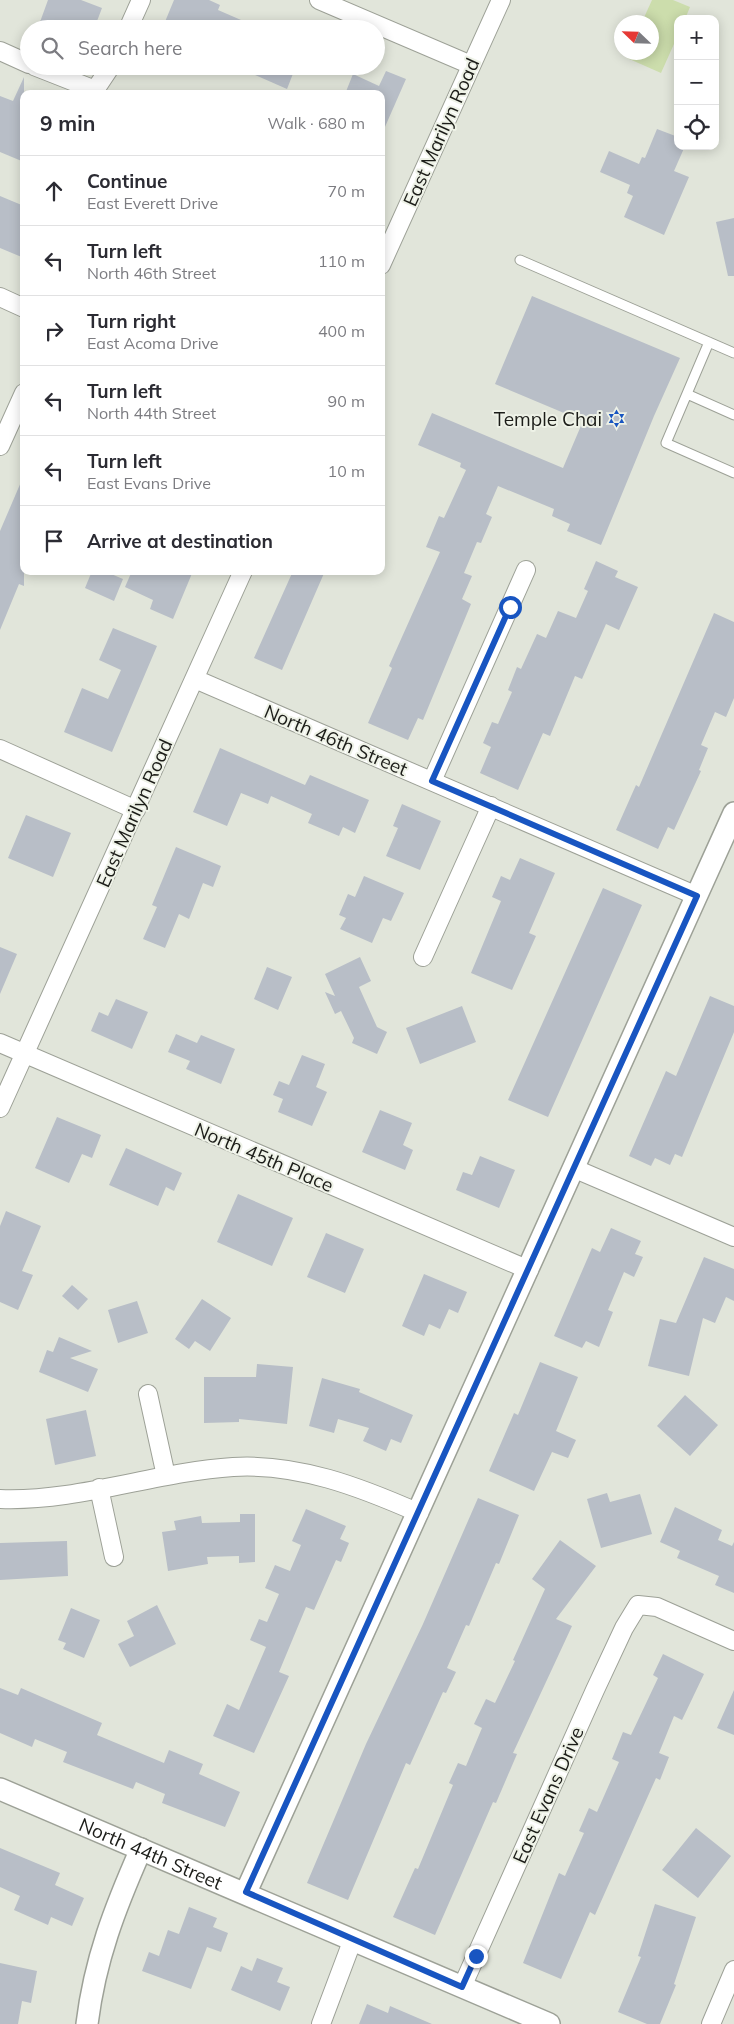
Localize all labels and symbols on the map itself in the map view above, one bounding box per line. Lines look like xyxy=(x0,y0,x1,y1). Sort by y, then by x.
north arrow xyxy=(614,15,659,60)
street label: East Marilyn Road xyxy=(398,54,484,210)
place label: Temple Chai xyxy=(494,407,602,431)
synagogue icon: Temple Chai xyxy=(606,409,626,429)
route start xyxy=(499,596,522,619)
street label: North 46th Street xyxy=(261,699,412,781)
street label: East Marilyn Road xyxy=(91,735,177,891)
street label: North 45th Place xyxy=(191,1117,337,1197)
street label: East Evans Drive xyxy=(507,1723,589,1867)
street label: North 44th Street xyxy=(76,1812,226,1895)
route end xyxy=(465,1945,488,1968)

